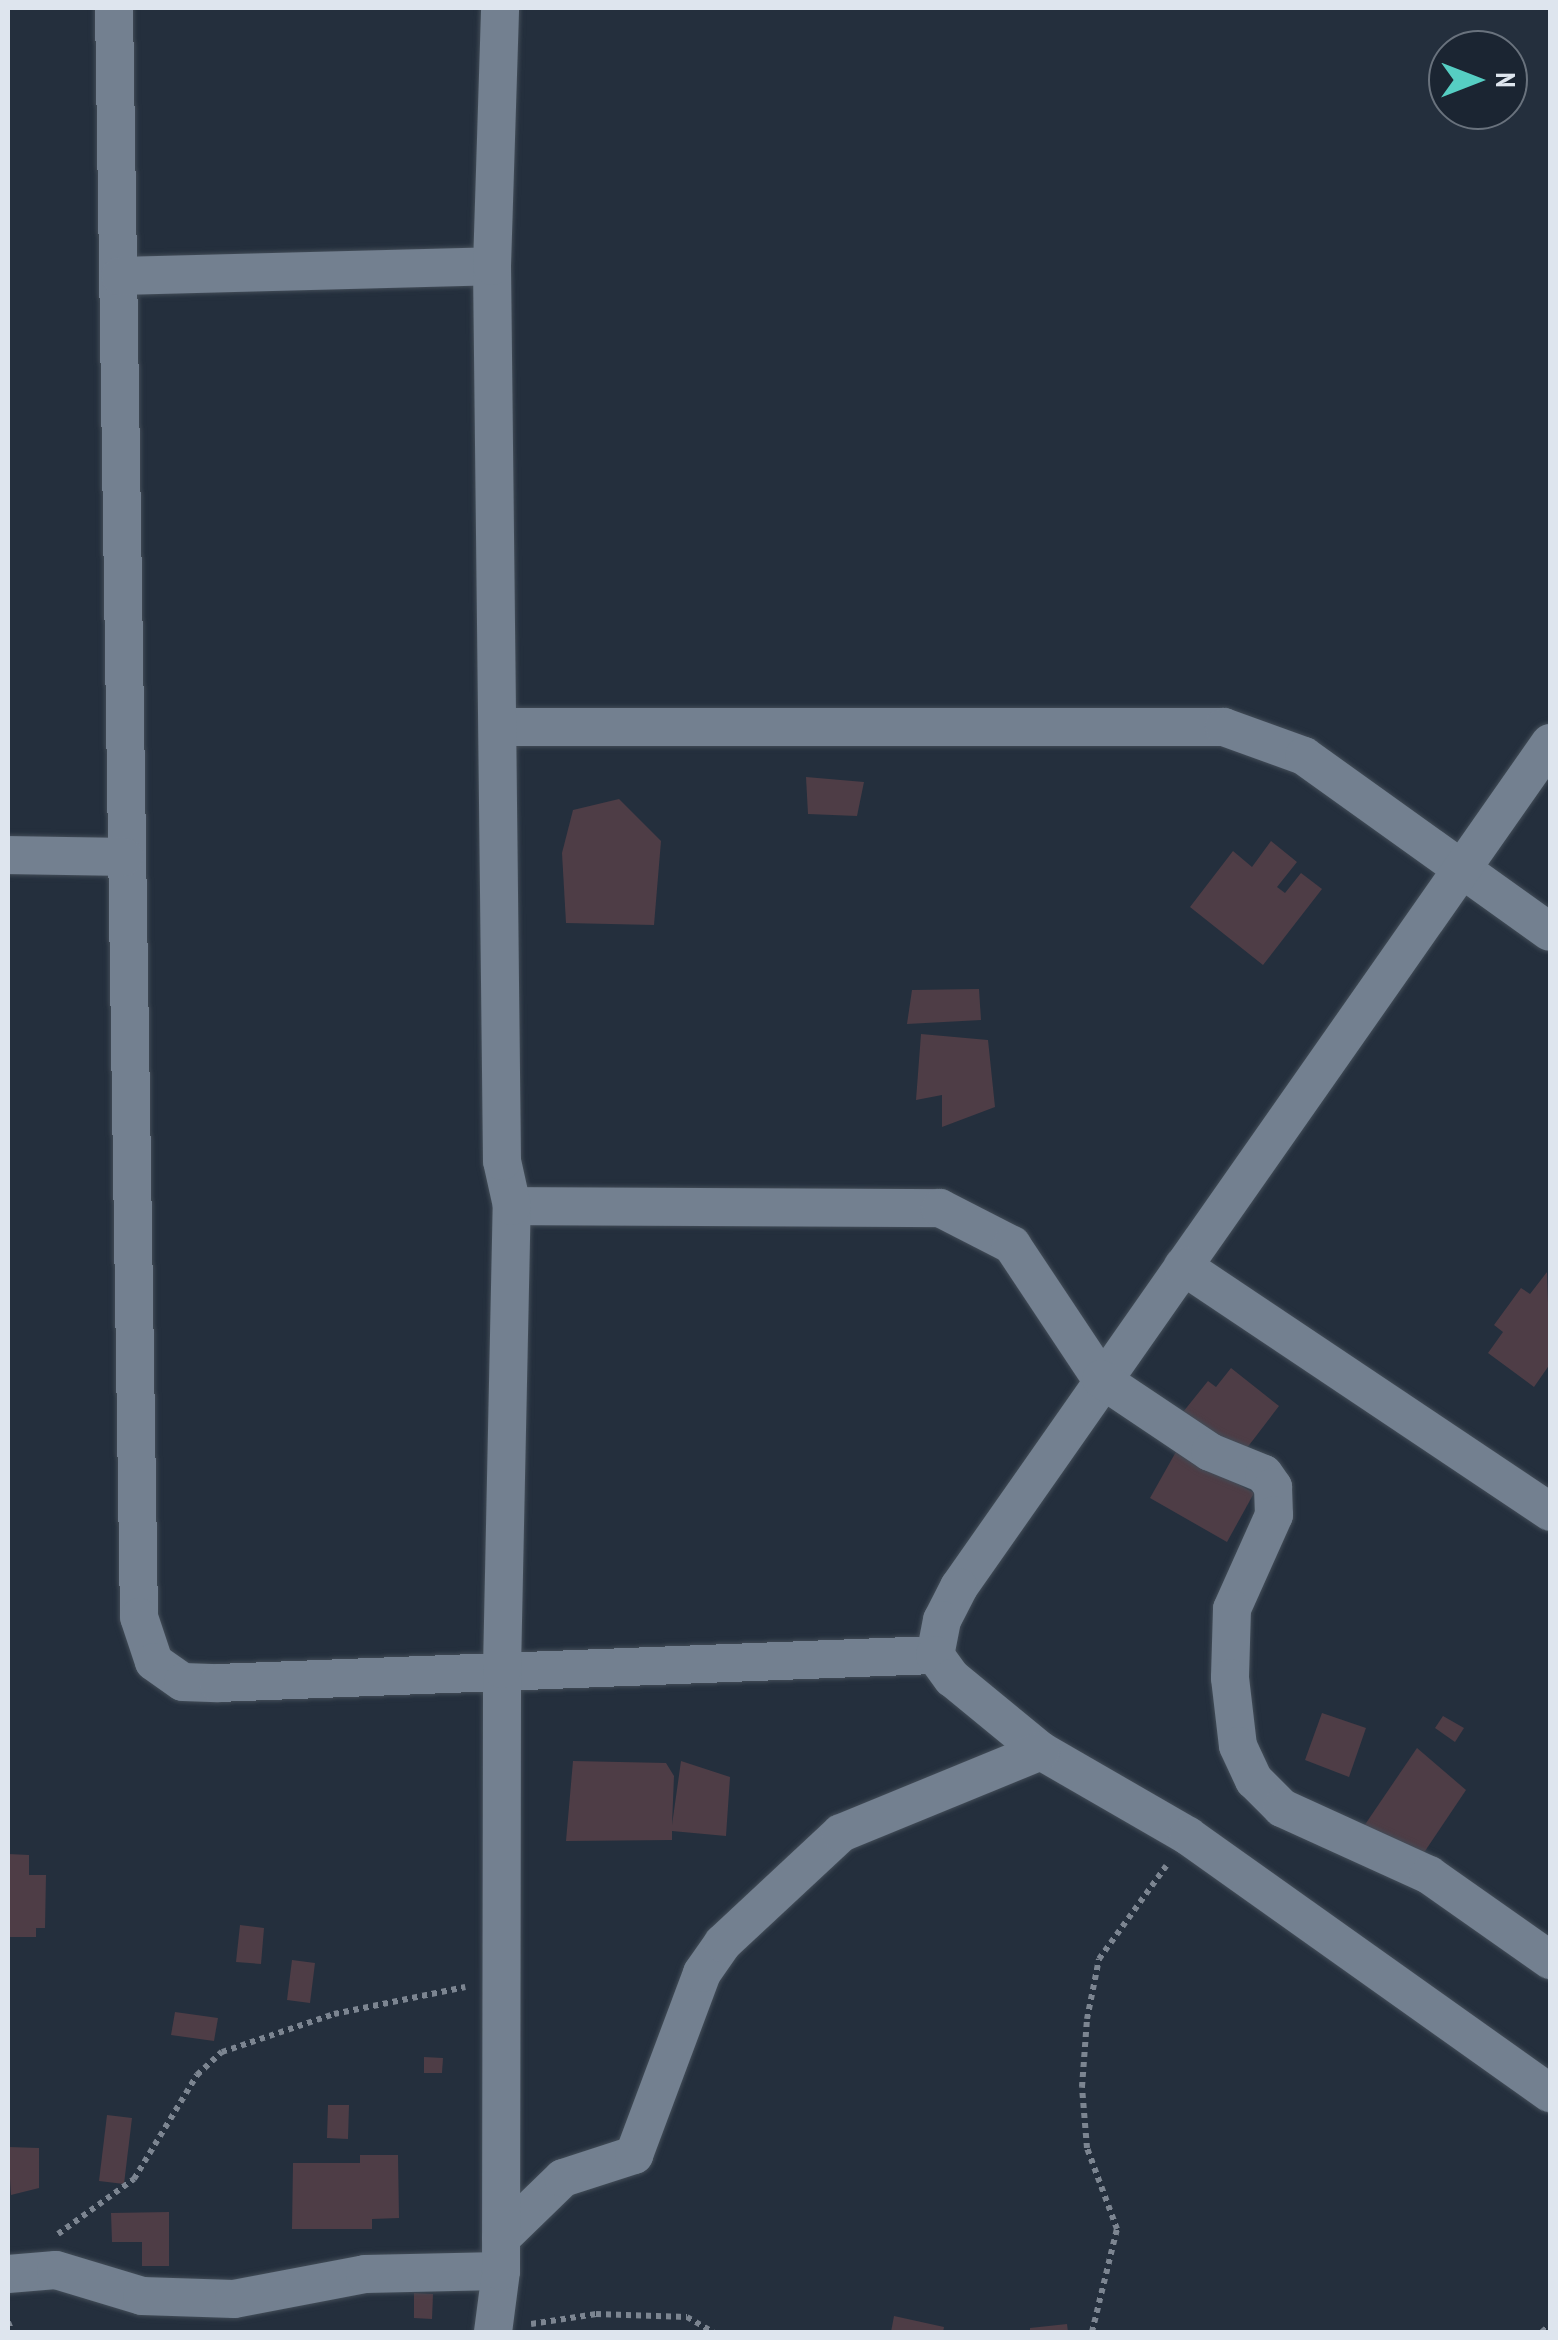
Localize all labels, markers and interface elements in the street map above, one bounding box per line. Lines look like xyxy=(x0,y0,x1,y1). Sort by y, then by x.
north arrow xyxy=(1428,30,1528,130)
text: N xyxy=(1488,72,1525,88)

